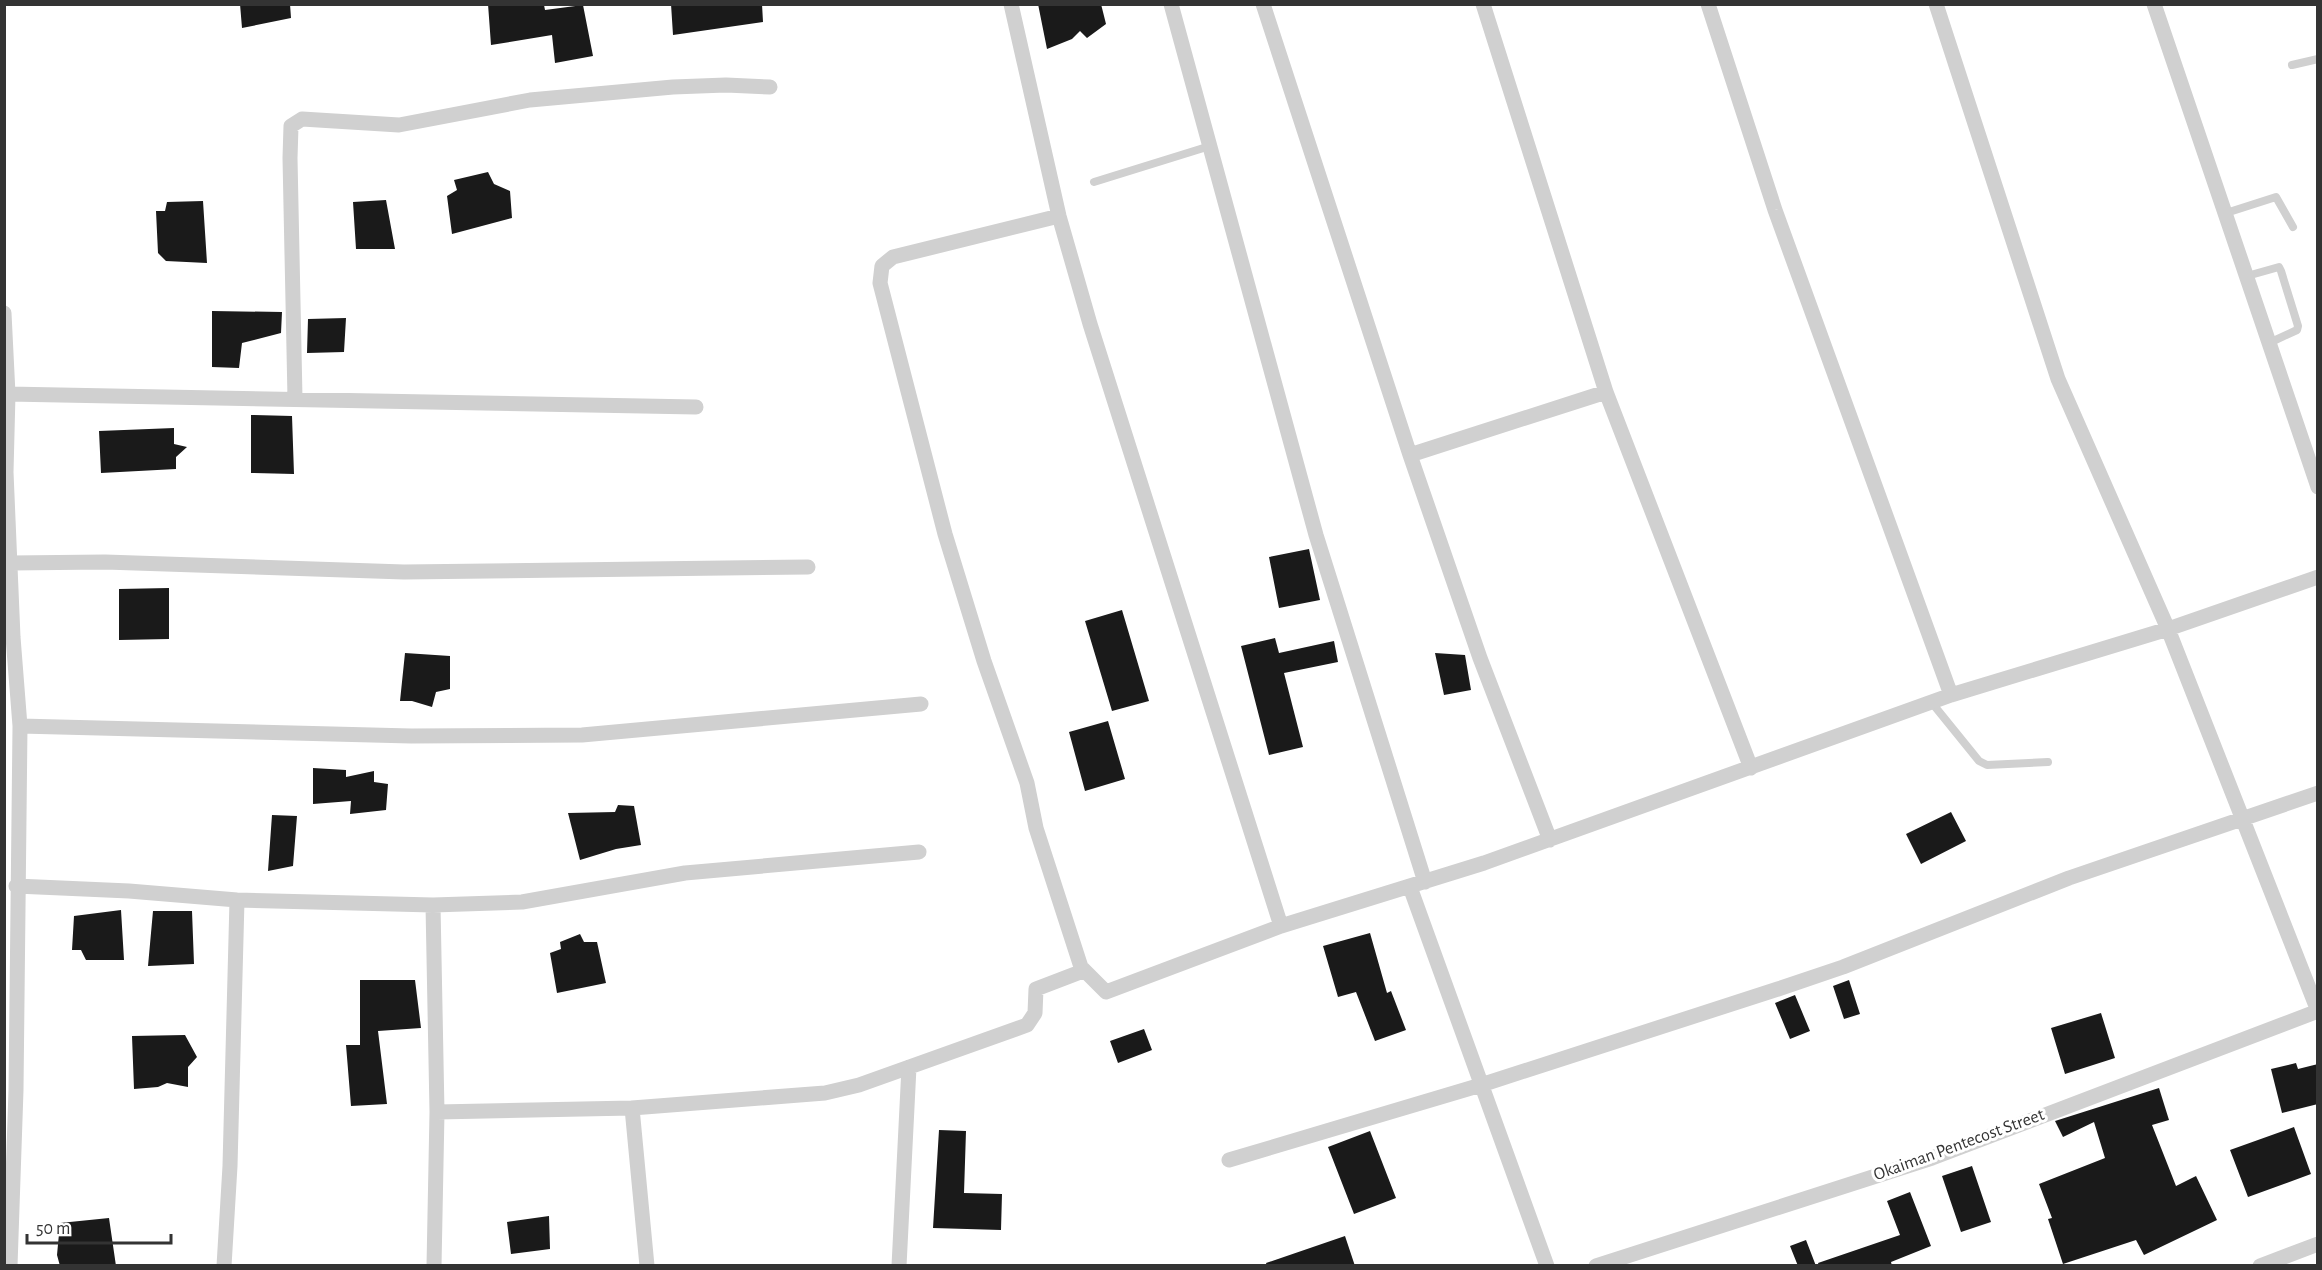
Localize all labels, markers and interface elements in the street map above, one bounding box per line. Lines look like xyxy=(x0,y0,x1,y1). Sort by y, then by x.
street label: Okaiman Pentecost Street xyxy=(1871,1106,2047,1184)
scale bar xyxy=(27,1207,171,1245)
text: 50 m xyxy=(36,1220,70,1238)

